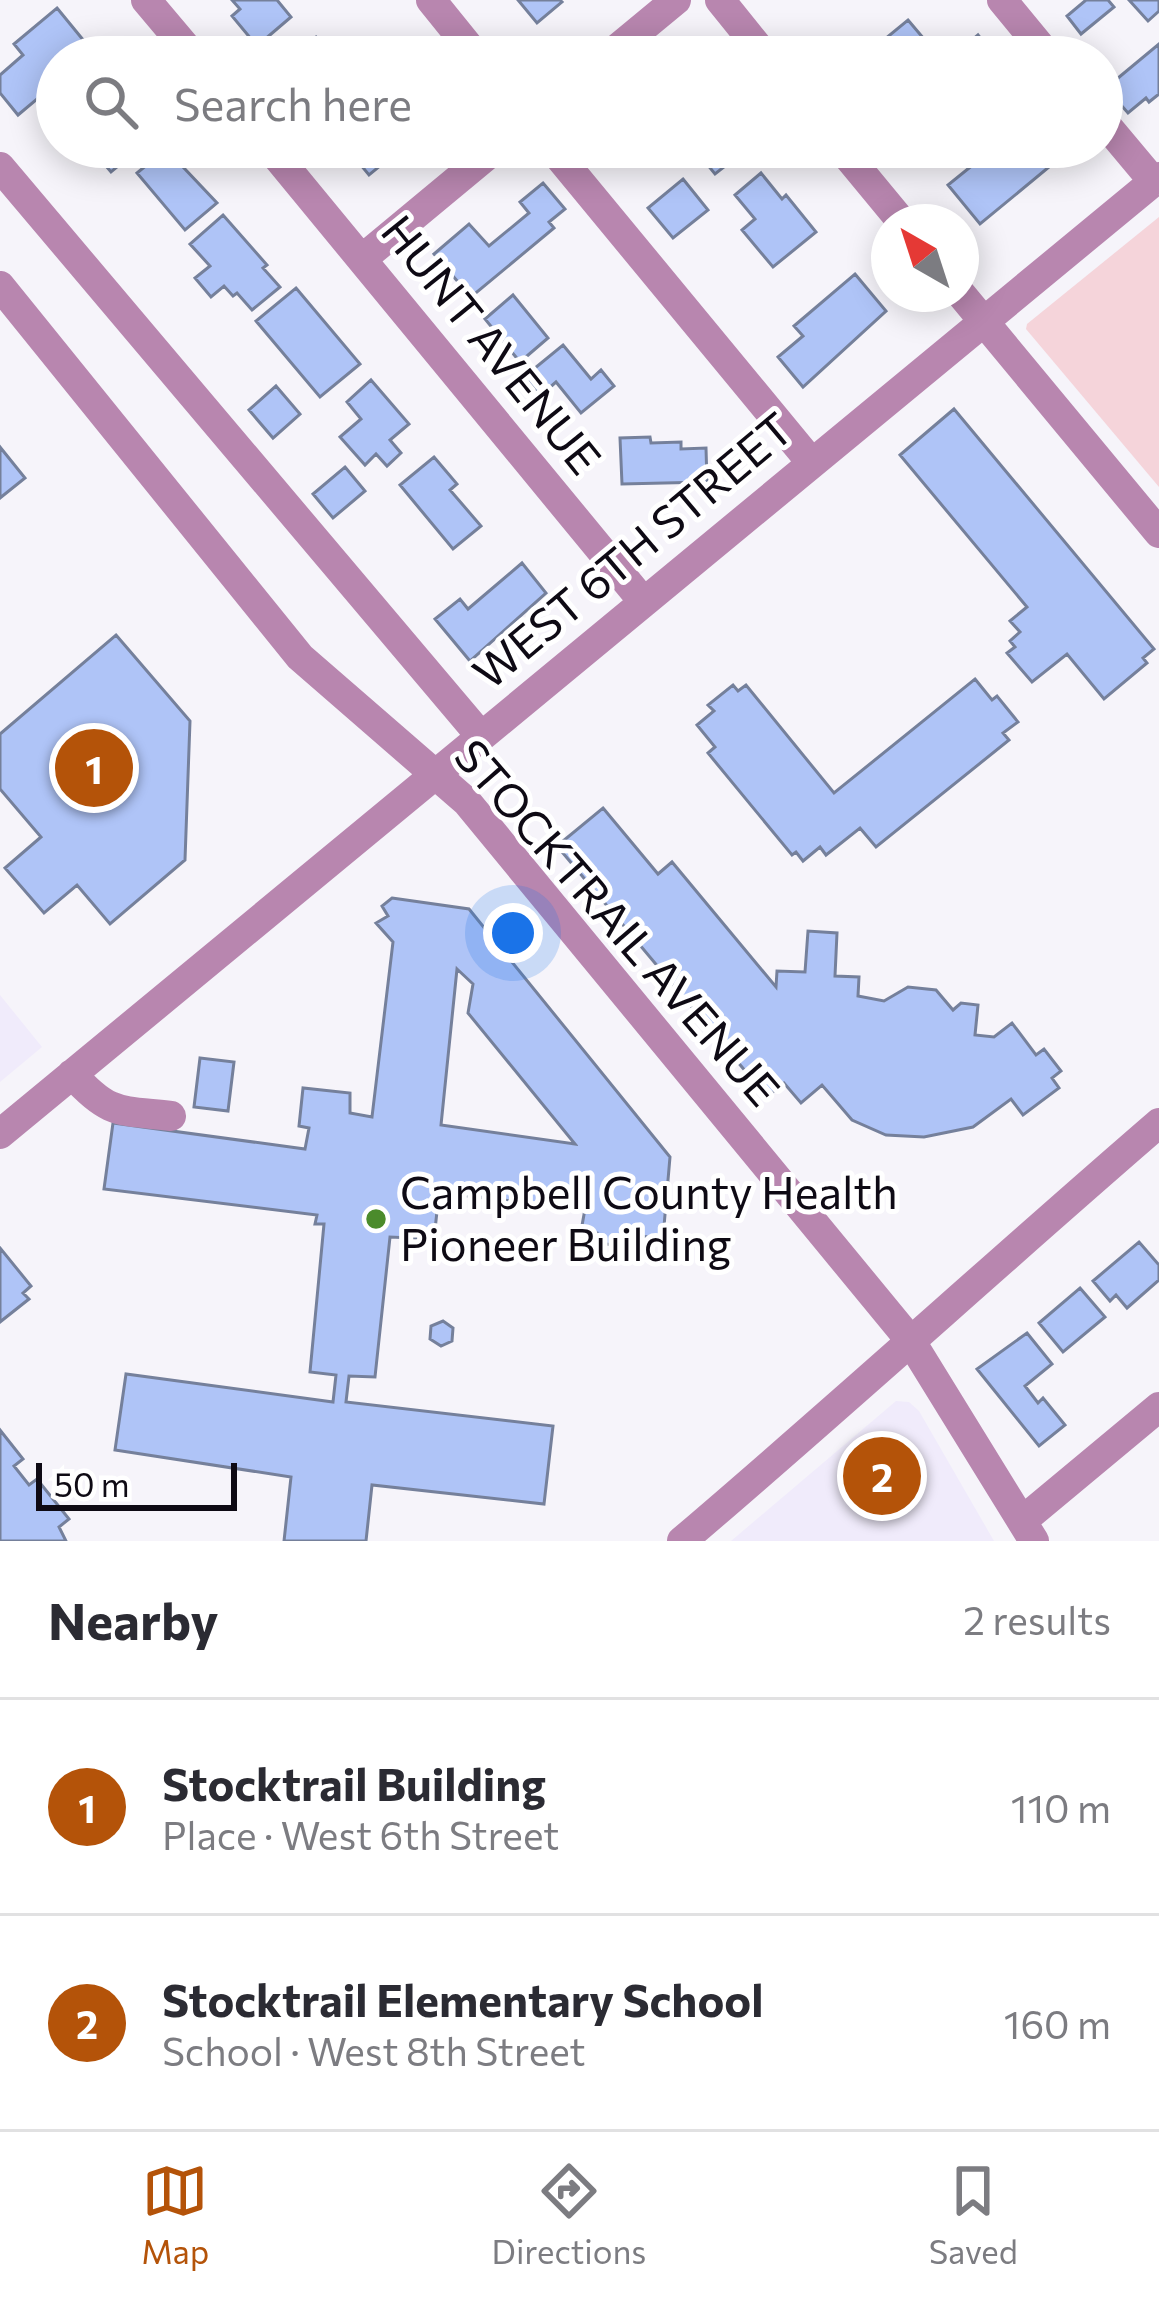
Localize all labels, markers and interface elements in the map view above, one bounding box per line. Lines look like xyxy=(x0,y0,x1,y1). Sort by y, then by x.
search box xyxy=(36,36,1123,168)
icon: search xyxy=(78,69,144,135)
text: Search here xyxy=(174,75,412,130)
street label: HUNT AVENUE xyxy=(372,203,614,484)
north arrow xyxy=(871,204,979,312)
street label: WEST 6TH STREET xyxy=(461,400,802,699)
pin: 1 xyxy=(55,723,133,813)
street label: STOCKTRAIL AVENUE xyxy=(445,727,793,1116)
your location xyxy=(483,903,543,963)
place label: Campbell County Health Pioneer Building xyxy=(400,1163,898,1270)
marker: Campbell County Health Pioneer Building xyxy=(363,1206,389,1232)
pin: 2 xyxy=(843,1431,921,1521)
scale bar xyxy=(36,1457,237,1510)
text: 50 m xyxy=(54,1463,130,1504)
text: Nearby xyxy=(48,1588,218,1651)
text: 2 results xyxy=(963,1595,1111,1643)
text: Stocktrail Building xyxy=(162,1755,546,1810)
text: 1 xyxy=(78,1783,96,1831)
text: 110 m xyxy=(1011,1783,1111,1831)
text: Place · West 6th Street xyxy=(162,1810,559,1858)
text: Stocktrail Elementary School xyxy=(162,1971,763,2026)
text: 2 xyxy=(76,1999,98,2047)
text: 160 m xyxy=(1004,1999,1111,2047)
text: School · West 8th Street xyxy=(162,2026,586,2074)
tab: Map xyxy=(141,2158,209,2271)
tab: Directions xyxy=(492,2158,646,2271)
tab: Saved xyxy=(929,2158,1018,2271)

